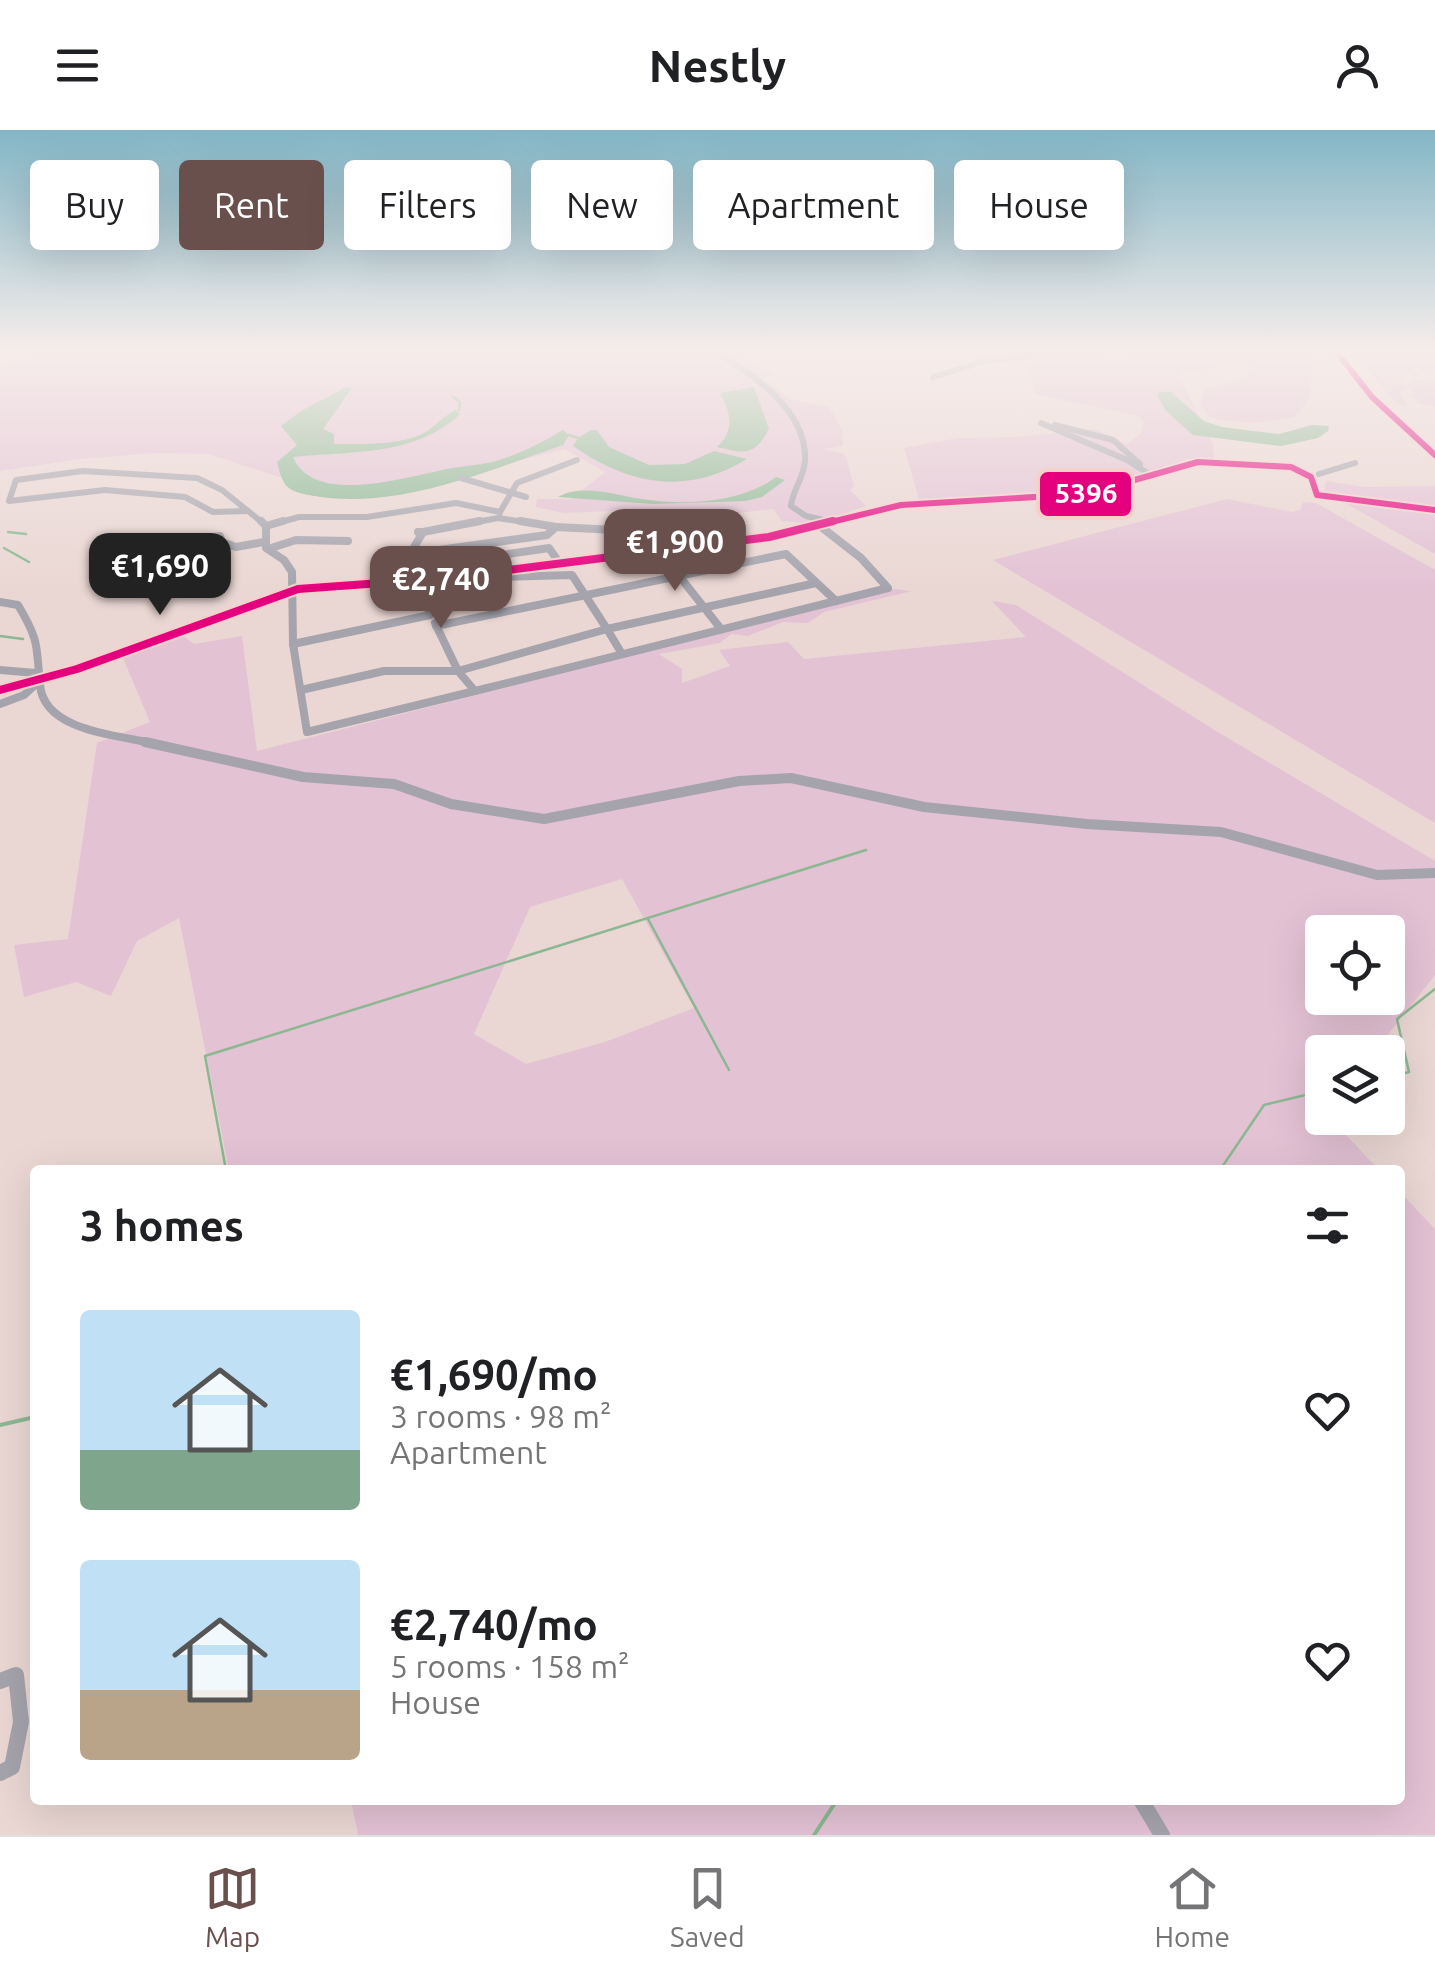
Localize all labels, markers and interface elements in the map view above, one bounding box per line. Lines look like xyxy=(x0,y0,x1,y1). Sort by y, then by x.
icon: menu xyxy=(50,38,105,93)
icon: person xyxy=(1330,38,1385,93)
text: Nestly xyxy=(649,40,786,91)
chip: Buy xyxy=(30,160,159,250)
chip: Rent xyxy=(179,160,324,250)
chip: Filters xyxy=(344,160,511,250)
chip: New xyxy=(531,160,673,250)
chip: Apartment xyxy=(693,160,934,250)
chip: House xyxy=(954,160,1124,250)
line badge: 5396 xyxy=(1038,470,1133,518)
text: 5396 xyxy=(1054,477,1118,508)
pin: €1,900 xyxy=(594,509,756,594)
text: €1,900 xyxy=(626,523,724,559)
pin: €1,690 xyxy=(79,533,241,618)
pin: €2,740 xyxy=(360,546,522,631)
text: €1,690 xyxy=(111,547,209,583)
text: €2,740 xyxy=(392,560,490,596)
map controls xyxy=(1305,915,1405,1135)
button: locate xyxy=(1305,915,1405,1015)
button: layers xyxy=(1305,1035,1405,1135)
icon: filters xyxy=(1300,1198,1355,1253)
text: 3 homes xyxy=(80,1202,244,1249)
icon: home xyxy=(160,1350,280,1470)
text: €1,690/mo xyxy=(390,1351,598,1398)
icon: heart xyxy=(1300,1383,1355,1438)
text: 3 rooms · 98 m² xyxy=(390,1398,611,1434)
text: Apartment xyxy=(390,1434,547,1470)
icon: home xyxy=(160,1600,280,1720)
text: €2,740/mo xyxy=(390,1601,598,1648)
icon: heart xyxy=(1300,1633,1355,1688)
text: 5 rooms · 158 m² xyxy=(390,1648,630,1684)
text: House xyxy=(390,1684,481,1720)
tab: Map xyxy=(205,1861,260,1952)
tab: Saved xyxy=(670,1861,745,1952)
tab: Home xyxy=(1154,1861,1230,1952)

